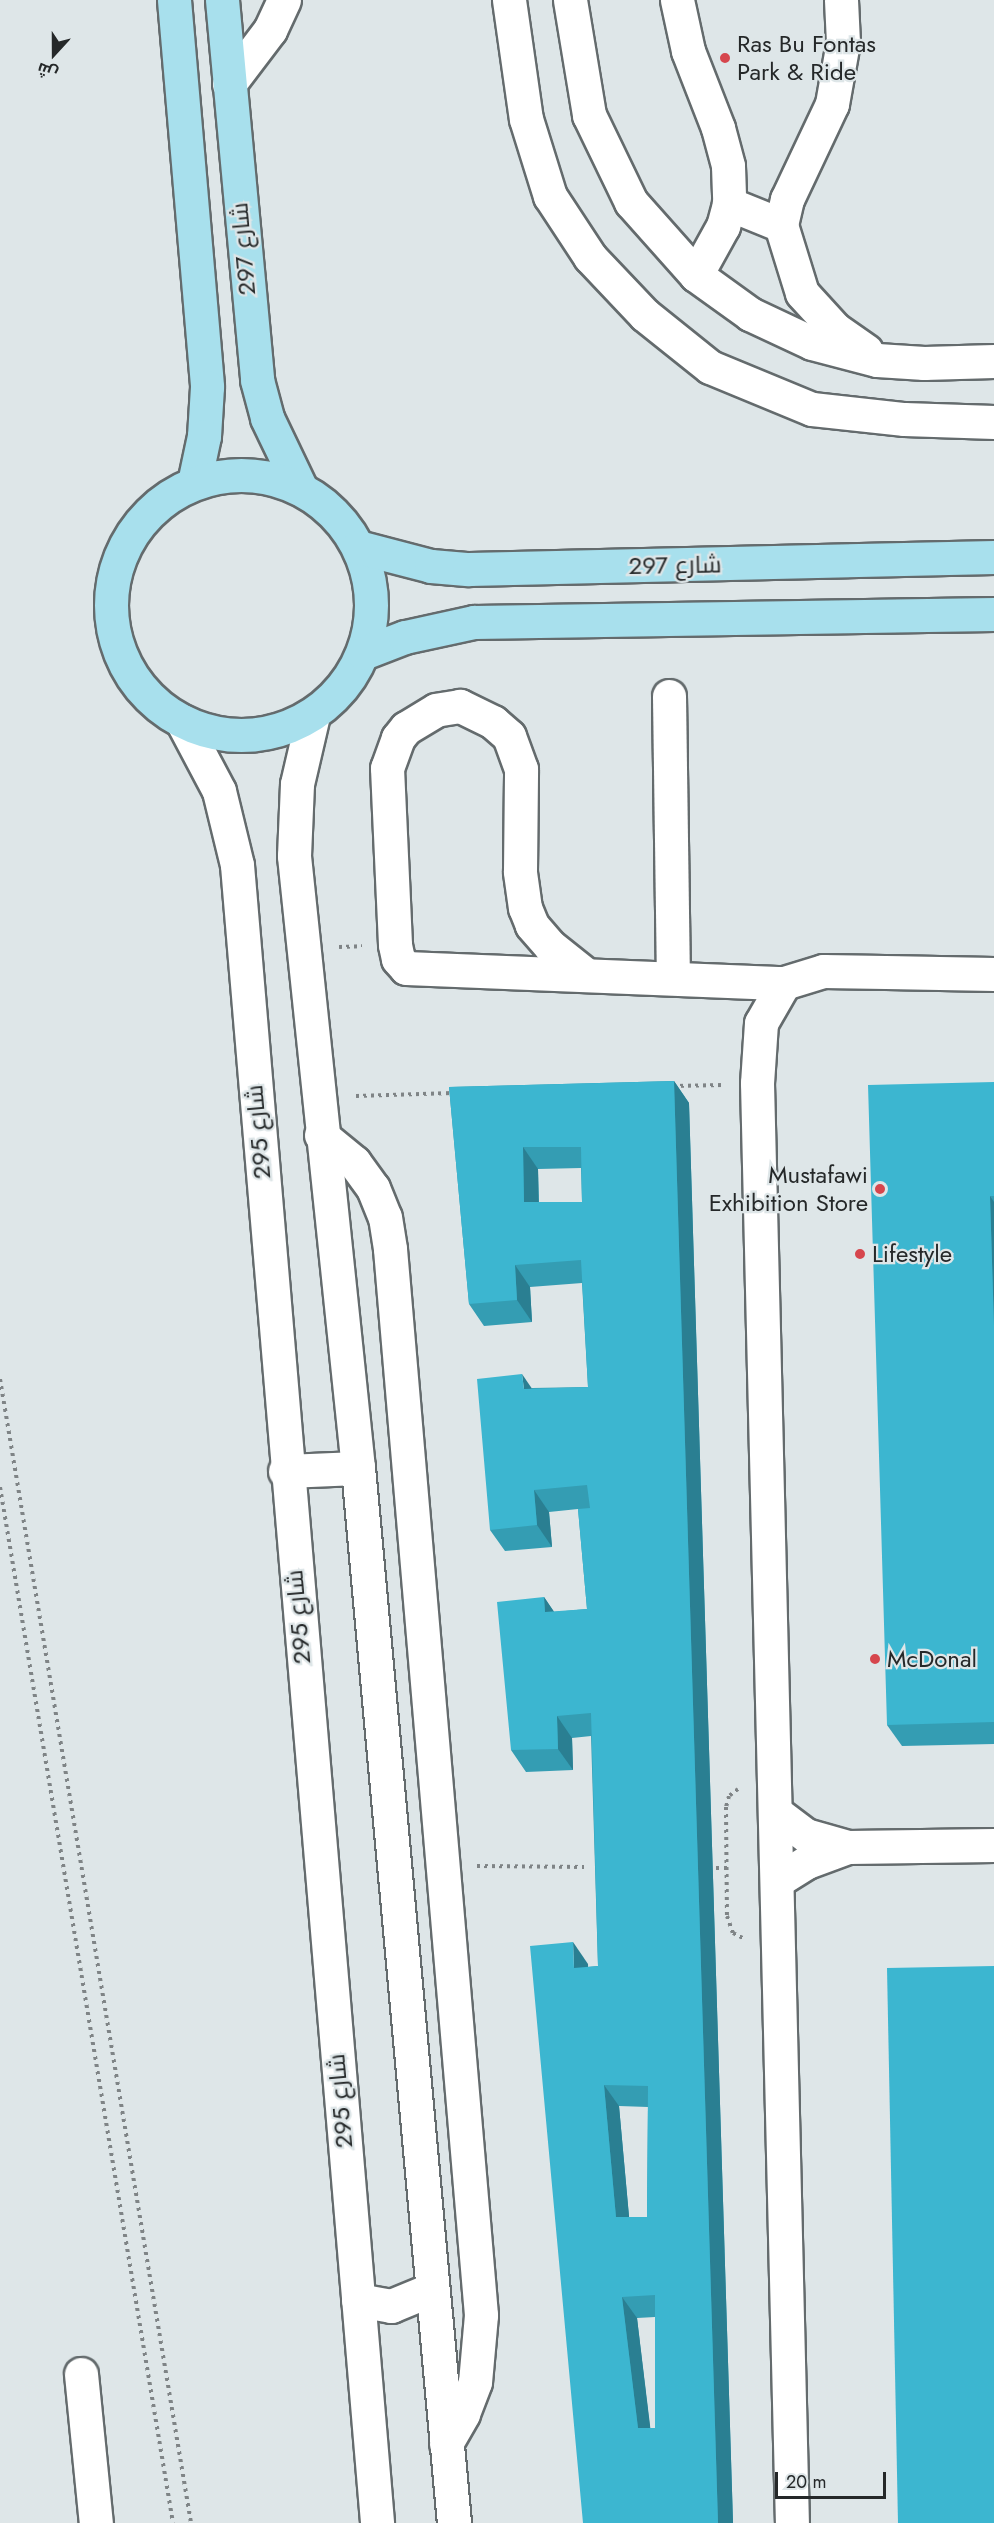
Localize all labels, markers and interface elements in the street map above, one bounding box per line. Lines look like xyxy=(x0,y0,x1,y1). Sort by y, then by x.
north arrow xyxy=(24,24,84,84)
place label: Ras Bu Fontas Park & Ride xyxy=(737,30,876,86)
marker: Ras Bu Fontas Park & Ride xyxy=(718,51,732,65)
text: ش xyxy=(34,57,61,86)
street label: شارع 297 xyxy=(225,201,261,297)
street label: شارع 297 xyxy=(628,550,722,580)
street label: شارع 295 xyxy=(240,1084,276,1180)
place label: Mustafawi Exhibition Store xyxy=(709,1161,868,1217)
marker: Mustafawi Exhibition Store xyxy=(873,1182,887,1196)
place label: Lifestyle xyxy=(872,1240,952,1268)
marker: Lifestyle xyxy=(853,1247,867,1261)
street label: شارع 295 xyxy=(280,1569,316,1665)
place label: McDonal xyxy=(887,1645,977,1673)
marker: McDonal xyxy=(868,1652,882,1666)
street label: شارع 295 xyxy=(322,2053,358,2149)
scale bar xyxy=(778,2460,889,2498)
text: 20 m xyxy=(786,2469,826,2495)

